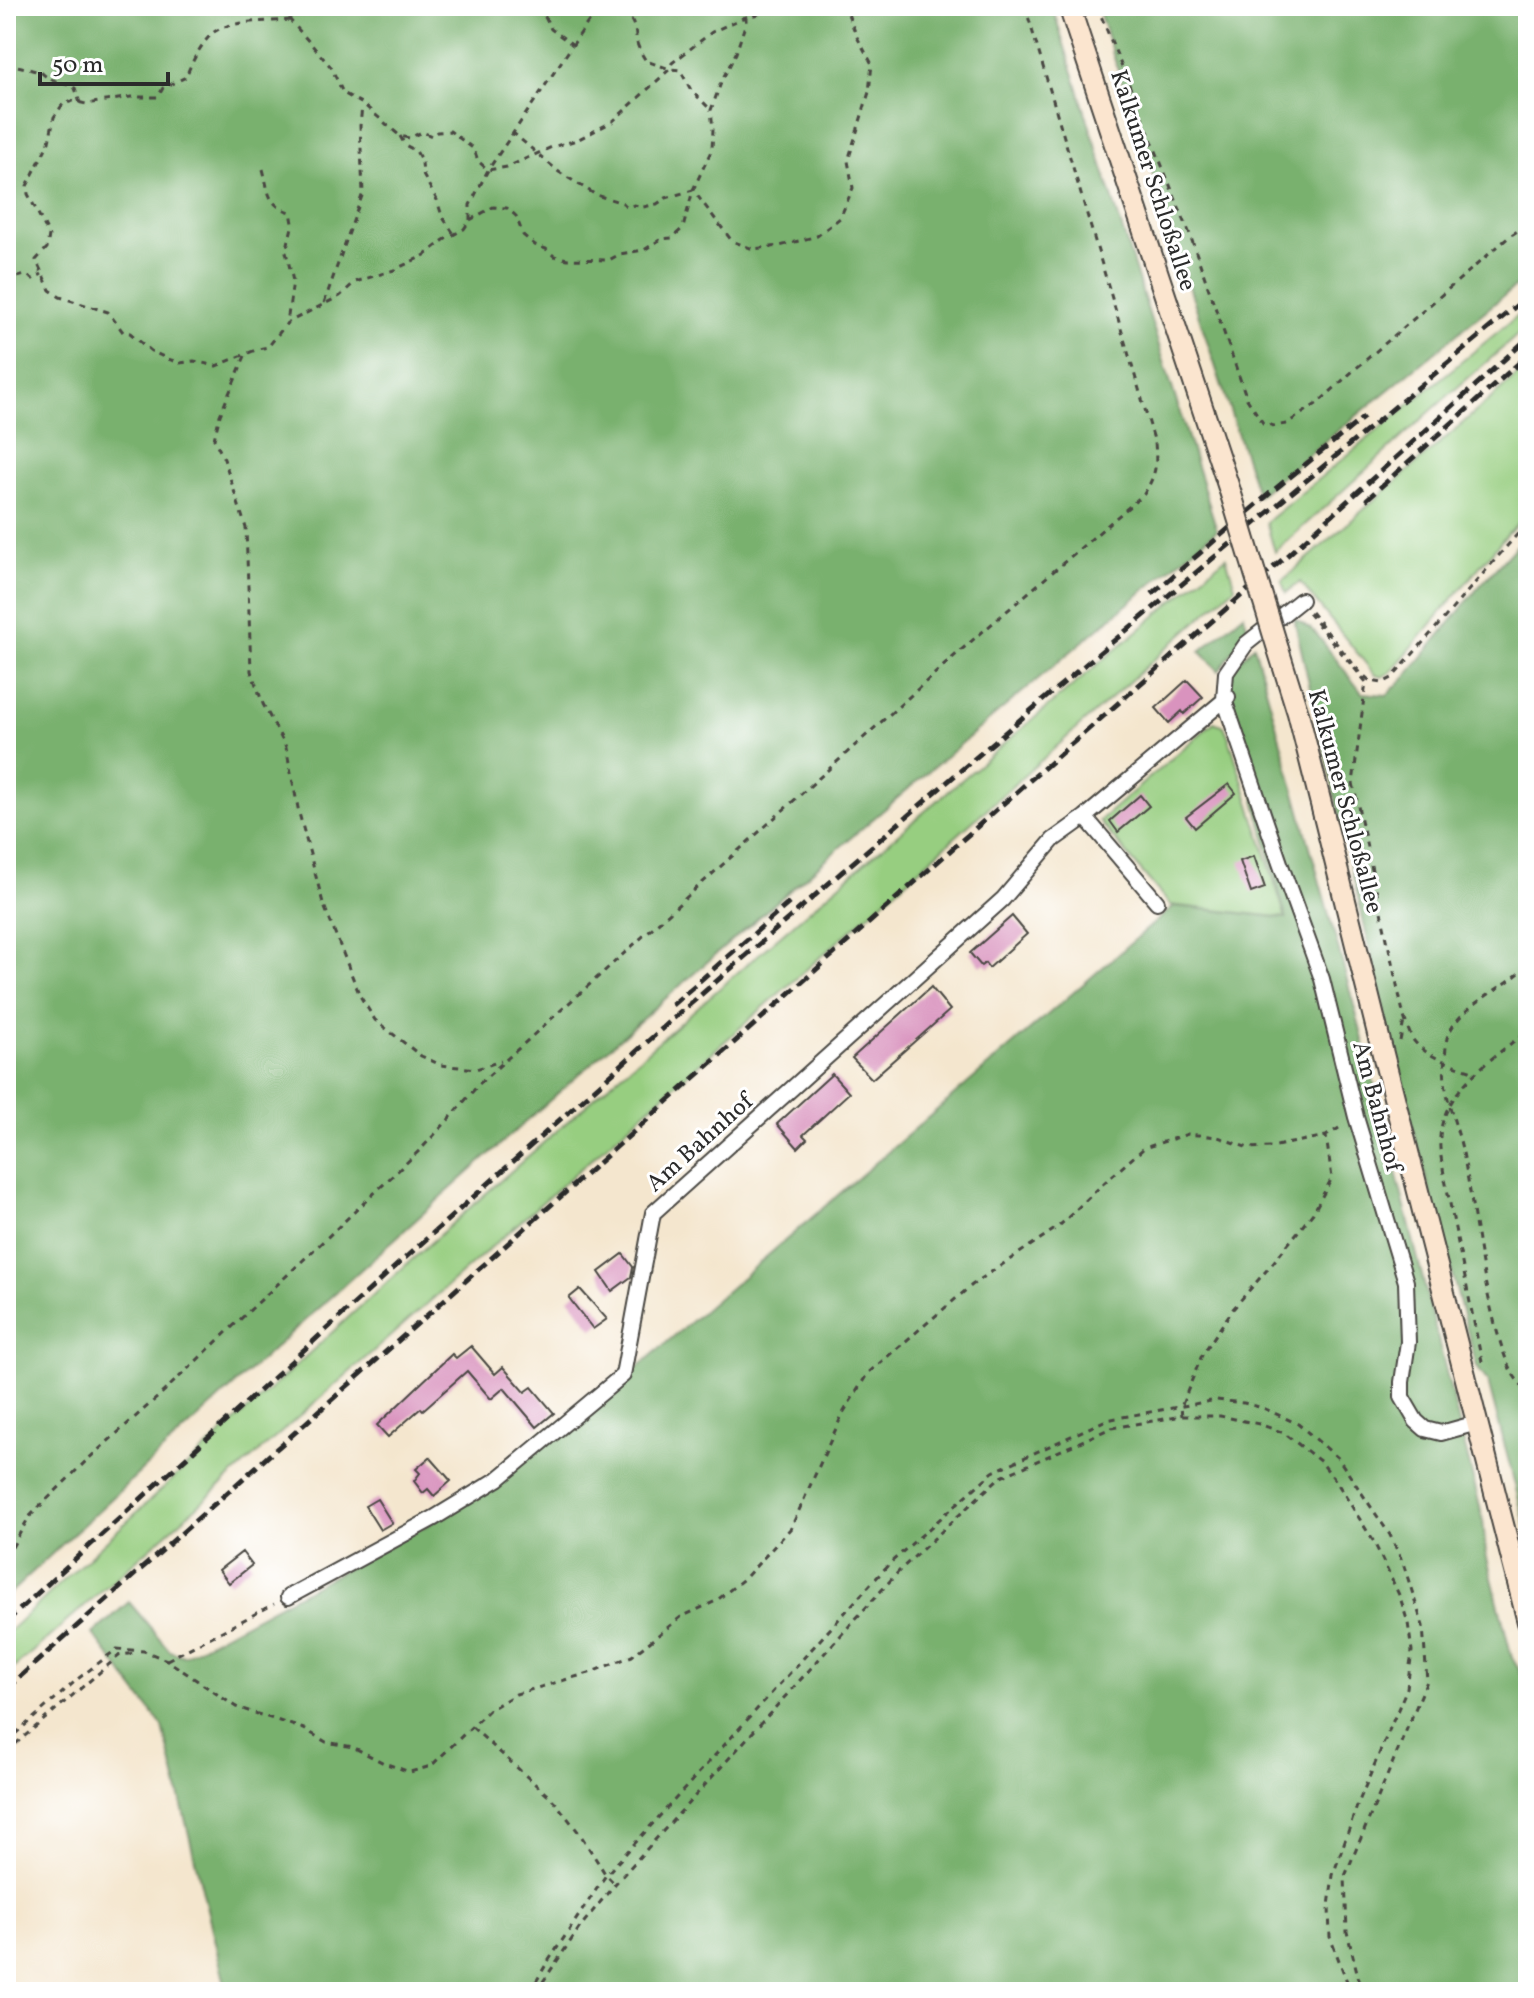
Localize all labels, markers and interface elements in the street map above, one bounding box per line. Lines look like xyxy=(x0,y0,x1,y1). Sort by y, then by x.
scale bar xyxy=(40,36,168,86)
text: 50 m xyxy=(52,49,104,83)
street label: Kalkumer Schloßallee xyxy=(1100,66,1204,295)
street label: Kalkumer Schloßallee xyxy=(1298,686,1390,917)
street label: Am Bahnhof xyxy=(1342,1038,1411,1178)
street label: Am Bahnhof xyxy=(639,1084,763,1201)

